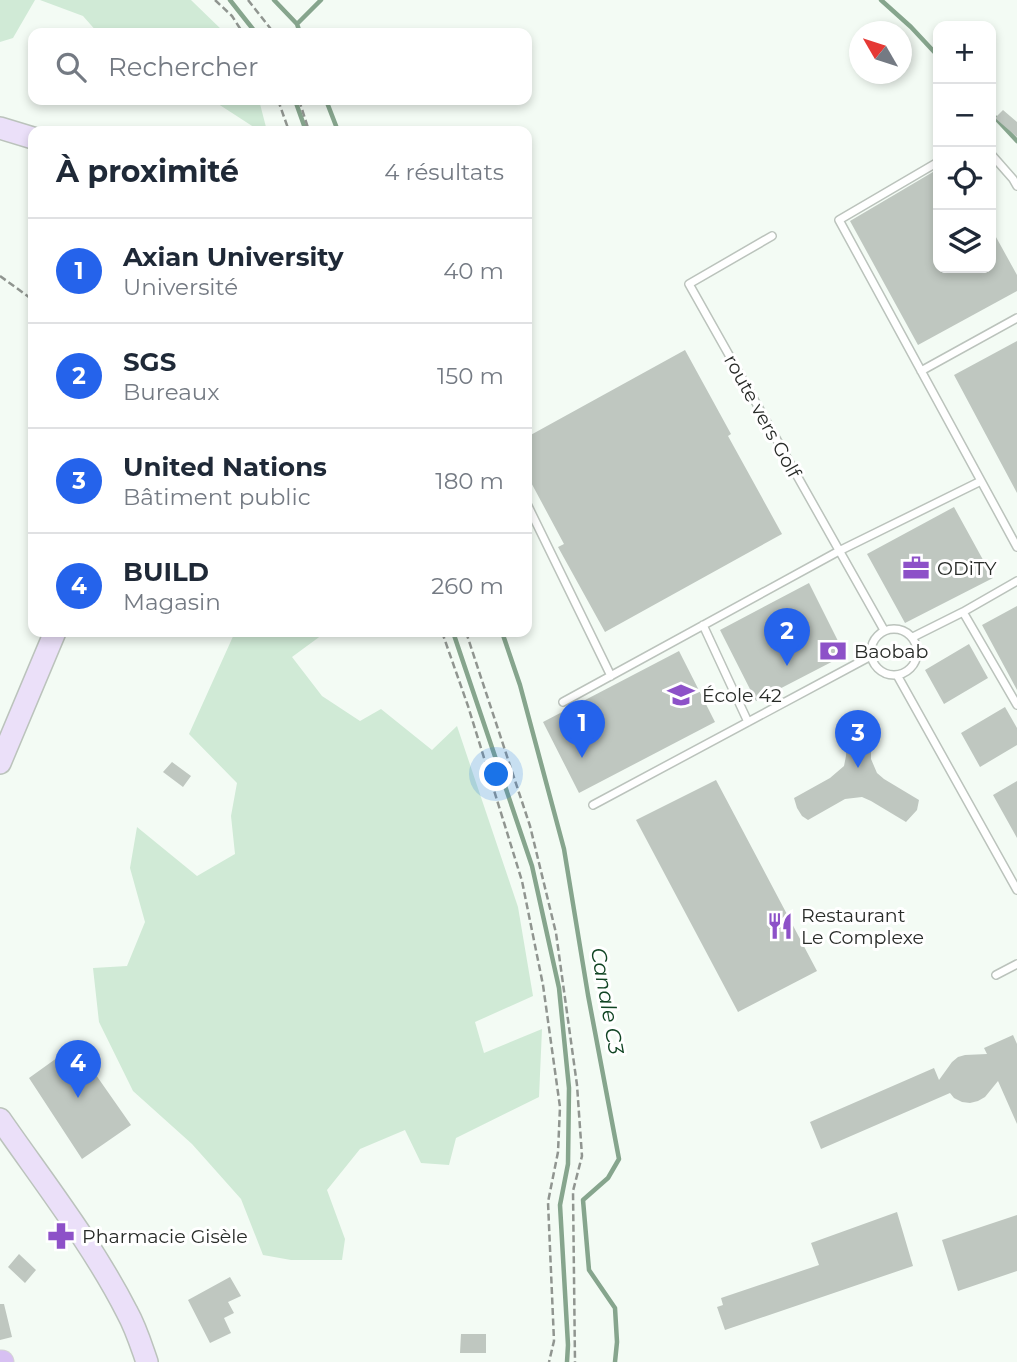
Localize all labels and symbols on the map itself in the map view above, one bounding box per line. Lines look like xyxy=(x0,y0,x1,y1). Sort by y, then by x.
north arrow xyxy=(849,21,912,84)
street label: route vers Golf xyxy=(719,351,807,483)
office icon: ODiTY xyxy=(901,553,931,583)
place label: ODiTY xyxy=(937,557,998,580)
pin: 2 xyxy=(764,608,810,666)
bank icon: Baobab xyxy=(818,636,848,666)
place label: Baobab xyxy=(854,640,928,663)
school or university icon: École 42 xyxy=(666,680,696,710)
place label: École 42 xyxy=(702,684,782,707)
pin: 1 xyxy=(559,700,605,758)
pin: 3 xyxy=(835,710,881,768)
your location xyxy=(479,757,513,791)
place label: Restaurant Le Complexe xyxy=(801,904,924,949)
restaurant icon: Restaurant Le Complexe xyxy=(765,911,795,941)
water label: Canale C3 xyxy=(586,946,629,1057)
pin: 4 xyxy=(55,1040,101,1098)
pharmacy icon: Pharmacie Gisèle xyxy=(46,1221,76,1251)
place label: Pharmacie Gisèle xyxy=(82,1225,248,1248)

